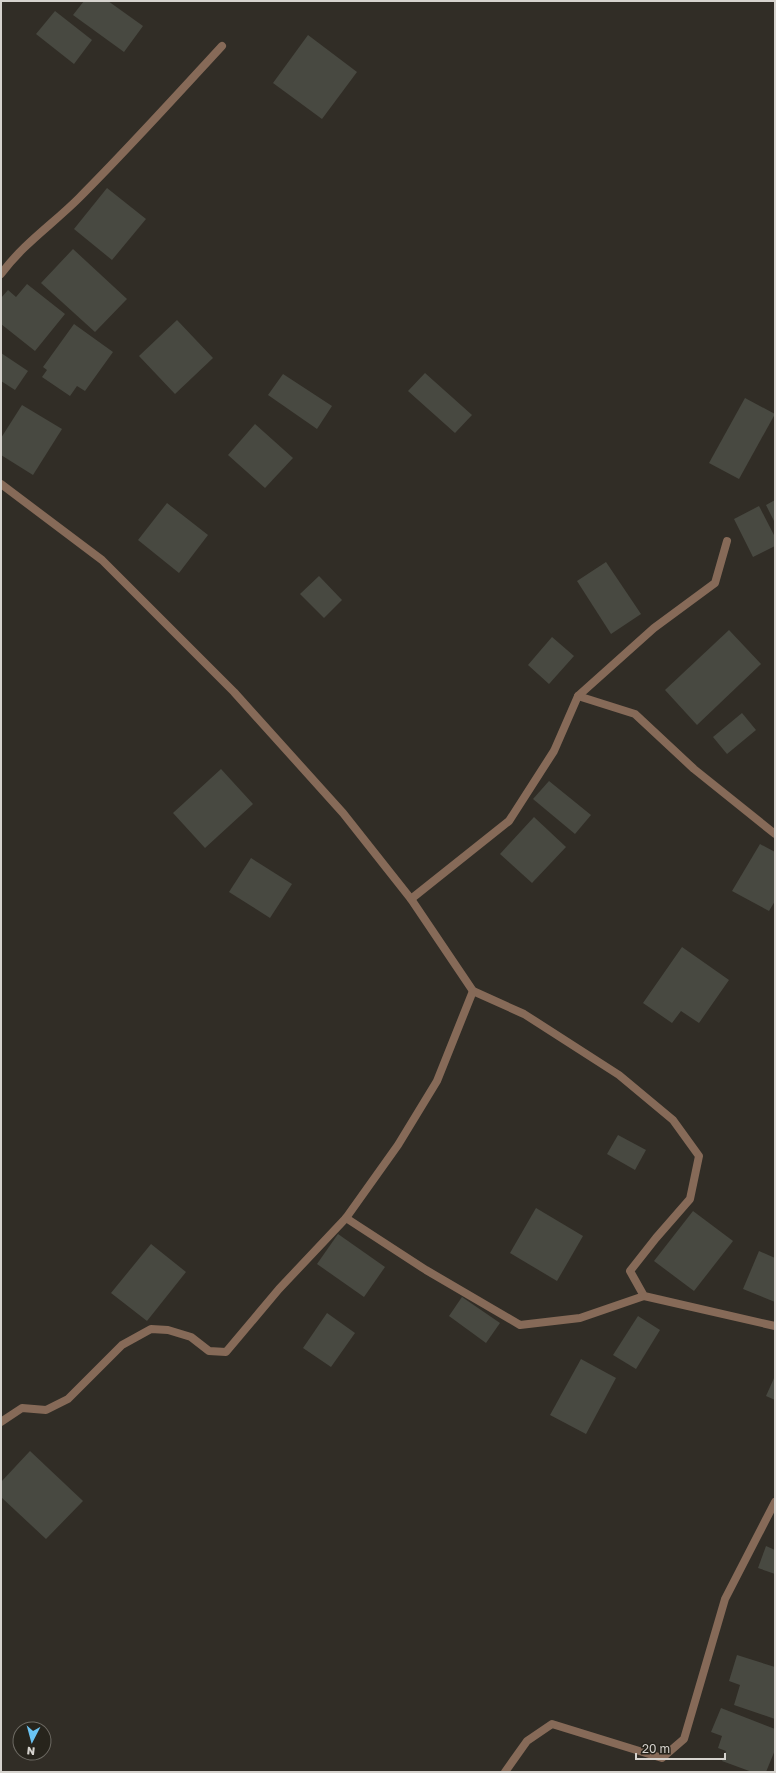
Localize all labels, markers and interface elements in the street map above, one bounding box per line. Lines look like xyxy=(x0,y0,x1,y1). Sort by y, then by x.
north arrow xyxy=(12,1721,52,1761)
scale bar xyxy=(636,1735,725,1761)
text: 20 m xyxy=(642,1741,670,1756)
text: N xyxy=(26,1745,36,1758)

